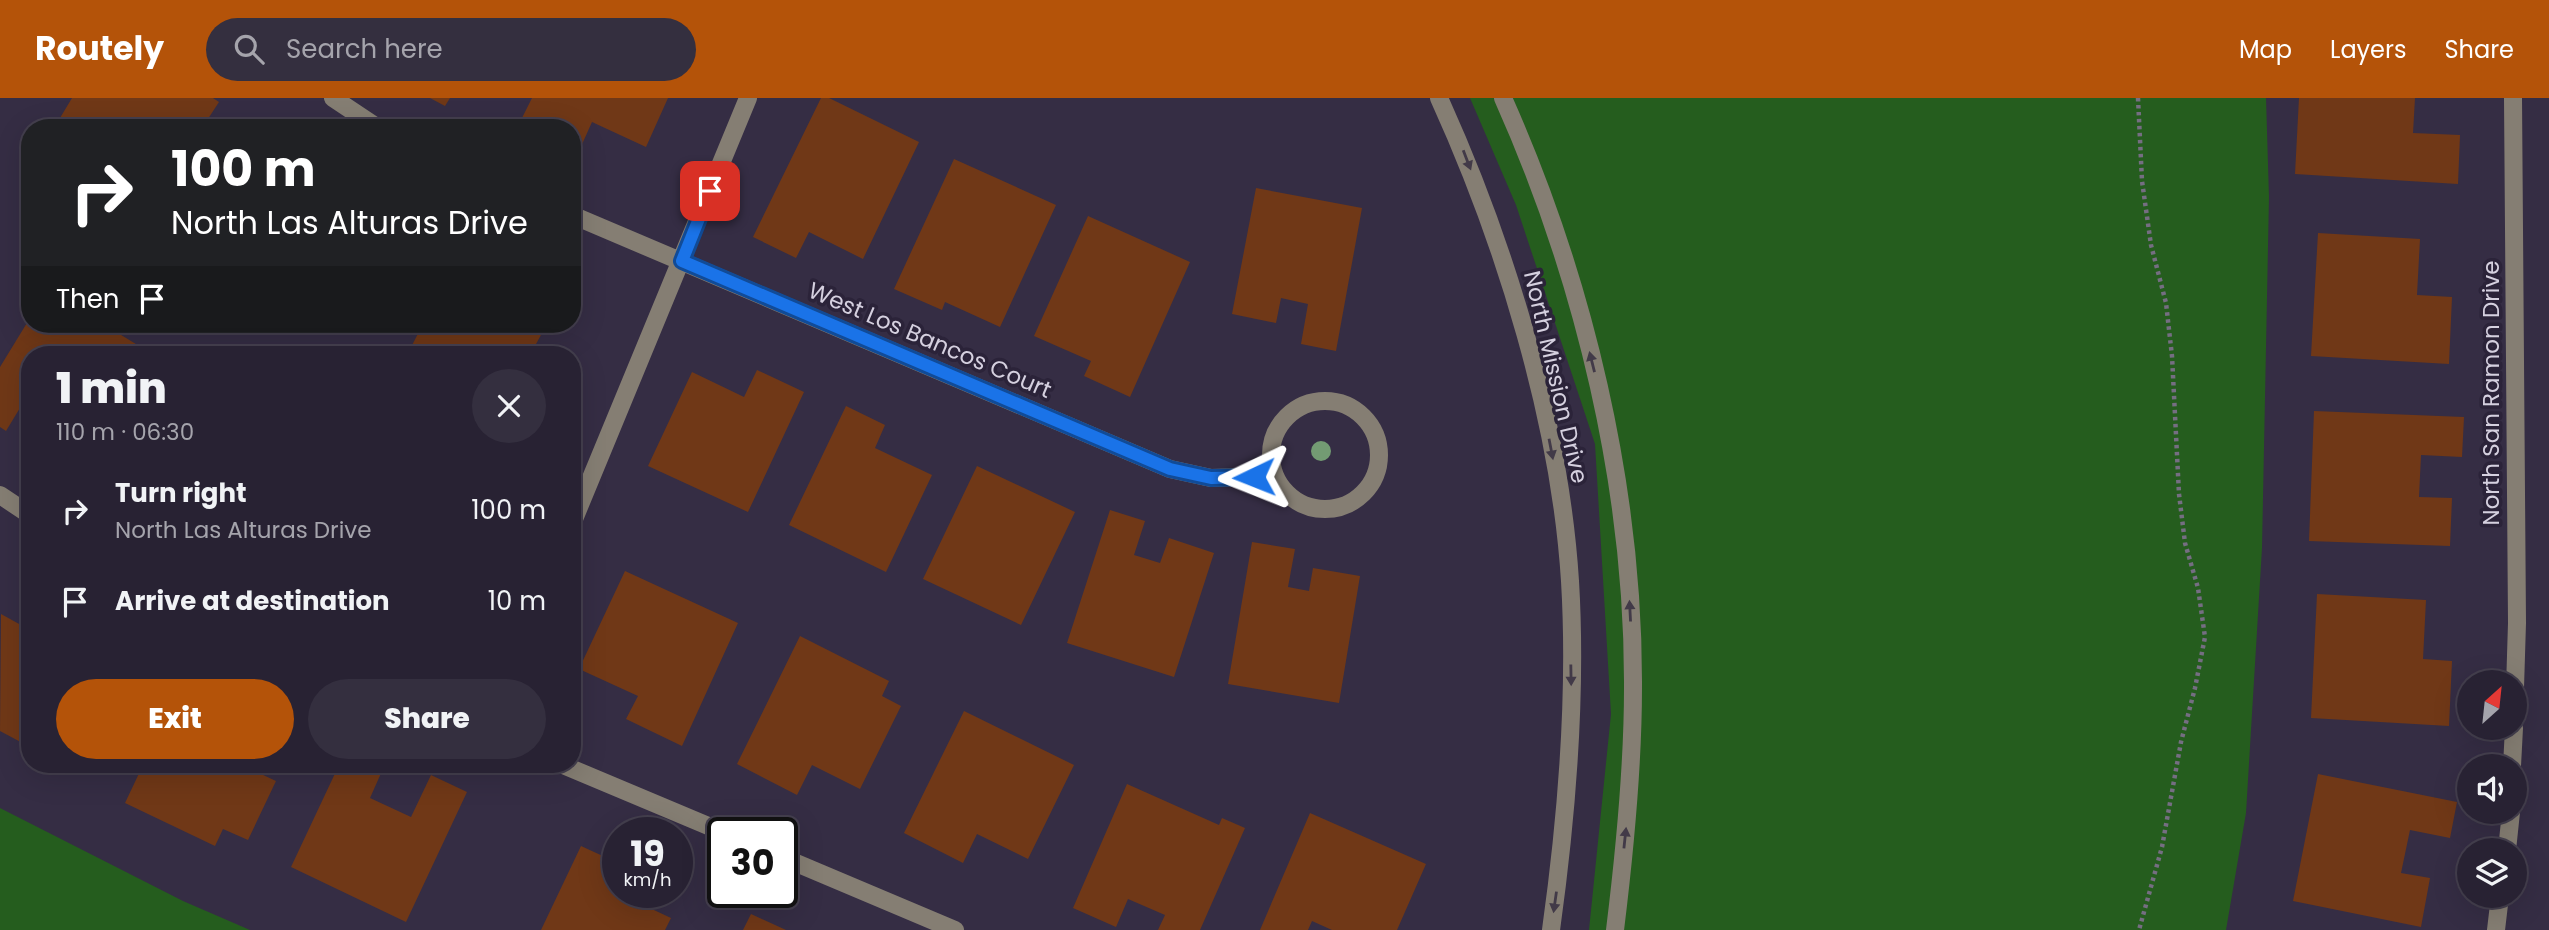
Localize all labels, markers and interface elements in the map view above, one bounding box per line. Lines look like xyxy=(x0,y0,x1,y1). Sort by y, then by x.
search box xyxy=(206,18,696,81)
text: Routely xyxy=(35,25,164,72)
icon: search xyxy=(230,30,268,68)
text: Search here xyxy=(286,31,443,67)
text: Map xyxy=(2239,33,2292,66)
text: Layers xyxy=(2330,33,2406,66)
text: Share xyxy=(2444,33,2514,66)
text: 100 m xyxy=(171,135,316,203)
icon: right xyxy=(56,147,147,238)
one-way arrow xyxy=(1461,150,1472,171)
pin xyxy=(680,161,740,221)
icon: arrive xyxy=(691,172,729,210)
text: North Las Alturas Drive xyxy=(171,200,528,245)
street label: North San Ramon Drive xyxy=(2475,260,2507,526)
street label: North Mission Drive xyxy=(1516,268,1596,486)
street label: West Los Bancos Court xyxy=(803,274,1057,406)
icon: arrive xyxy=(133,280,171,318)
text: Then xyxy=(56,281,119,317)
one-way arrow xyxy=(1586,351,1597,373)
text: 1 min xyxy=(56,359,167,418)
button: close xyxy=(472,369,546,443)
text: 110 m · 06:30 xyxy=(56,416,194,448)
one-way arrow xyxy=(1546,438,1557,460)
position arrow xyxy=(1217,440,1291,514)
text: Turn right xyxy=(115,475,247,511)
icon: right xyxy=(56,492,94,530)
text: 100 m xyxy=(471,492,546,528)
text: North Las Alturas Drive xyxy=(115,514,372,546)
icon: arrive xyxy=(56,583,94,621)
text: Arrive at destination xyxy=(115,583,390,619)
text: 10 m xyxy=(488,583,546,619)
one-way arrow xyxy=(1624,599,1635,621)
one-way arrow xyxy=(1566,664,1577,686)
north arrow xyxy=(2457,670,2527,740)
map controls xyxy=(2457,670,2527,908)
button: Exit xyxy=(56,679,294,759)
button: Share xyxy=(308,679,546,759)
button: sound xyxy=(2457,754,2527,824)
speed limit sign: 30 xyxy=(707,817,798,908)
one-way arrow xyxy=(1620,827,1631,849)
text: 19 xyxy=(630,829,665,878)
button: layers xyxy=(2457,838,2527,908)
text: km/h xyxy=(624,867,671,892)
one-way arrow xyxy=(1550,891,1561,913)

